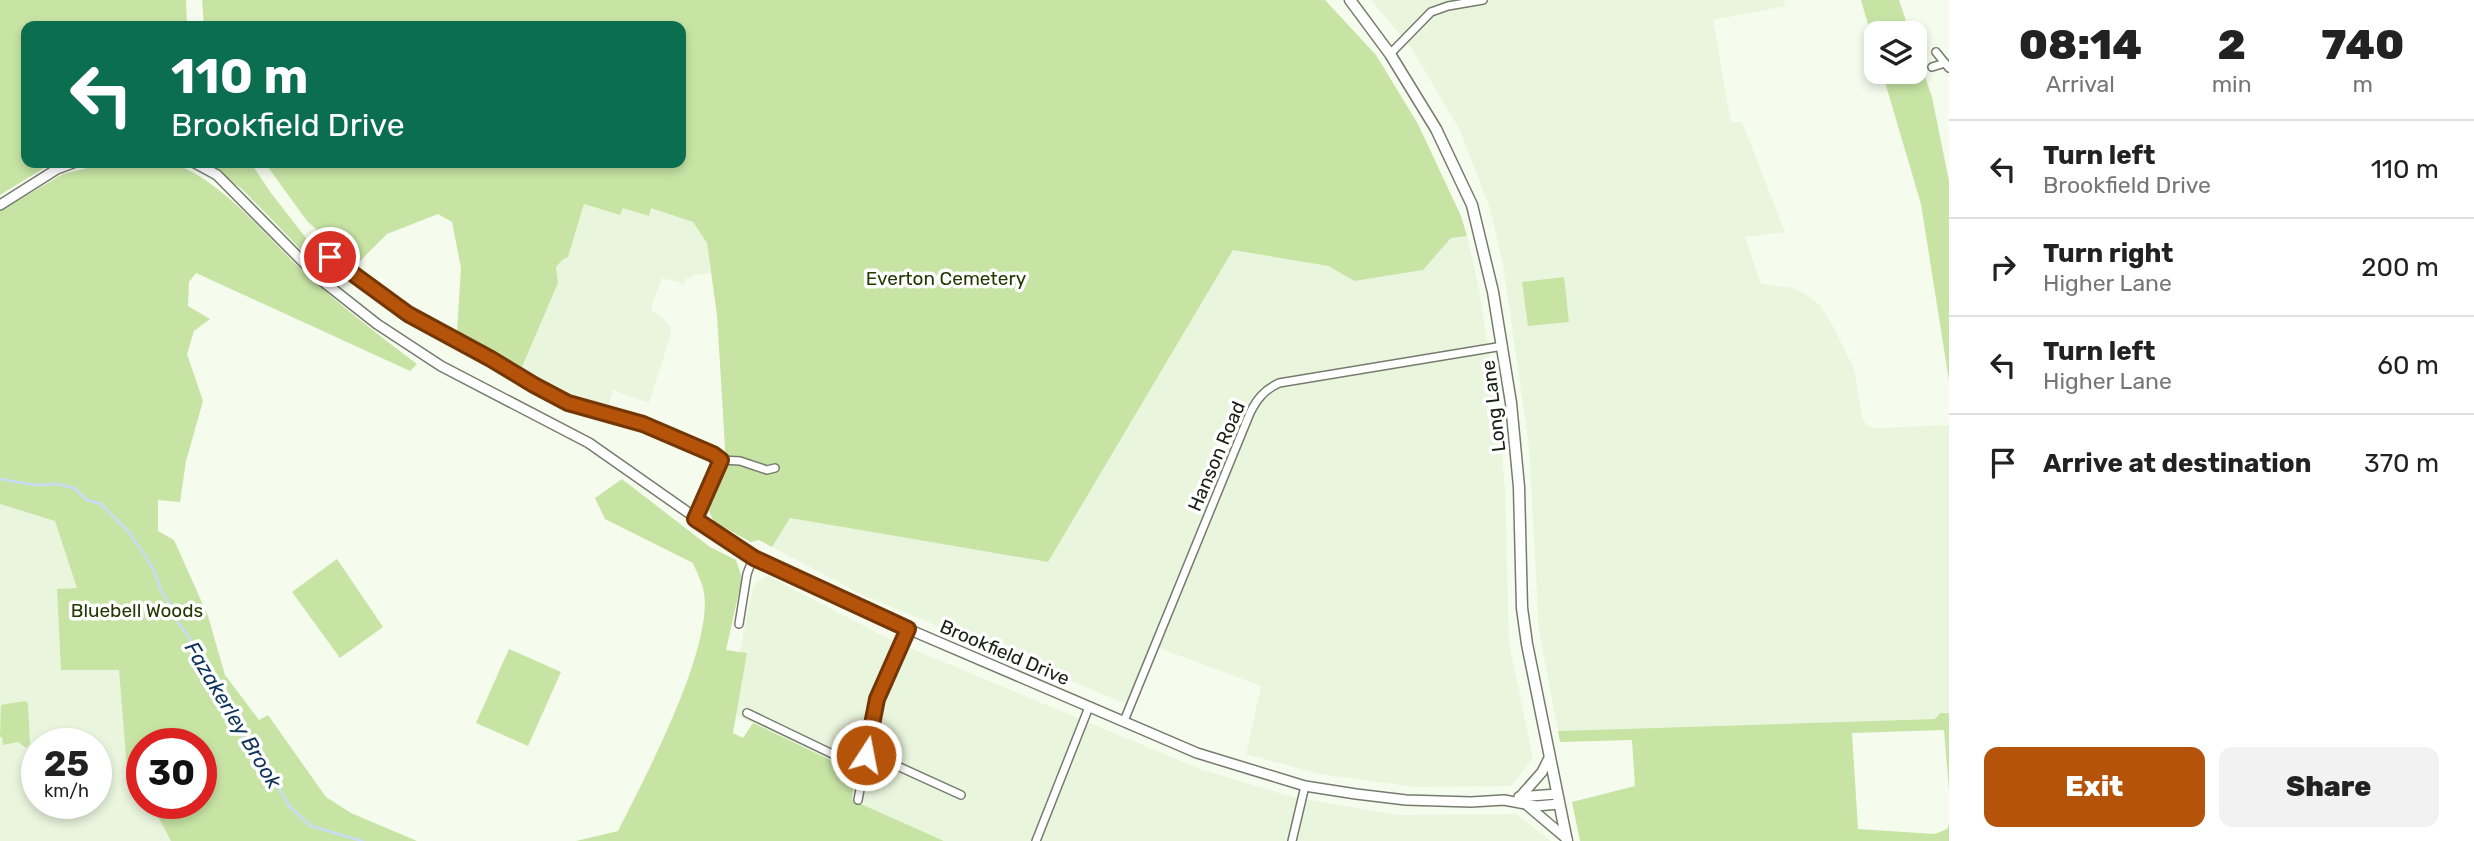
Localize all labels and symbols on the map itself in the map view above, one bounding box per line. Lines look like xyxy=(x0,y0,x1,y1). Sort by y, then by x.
pin xyxy=(300,227,360,287)
park label: Everton Cemetery xyxy=(866,267,1026,290)
street label: Long Lane xyxy=(1476,359,1511,453)
street label: Hanson Road xyxy=(1183,398,1250,515)
park label: Bluebell Woods xyxy=(71,599,203,622)
street label: Brookfield Drive xyxy=(936,615,1073,690)
water label: Fazakerley Brook xyxy=(180,637,288,794)
position arrow xyxy=(829,718,903,792)
speed limit sign: 30 xyxy=(126,728,217,819)

